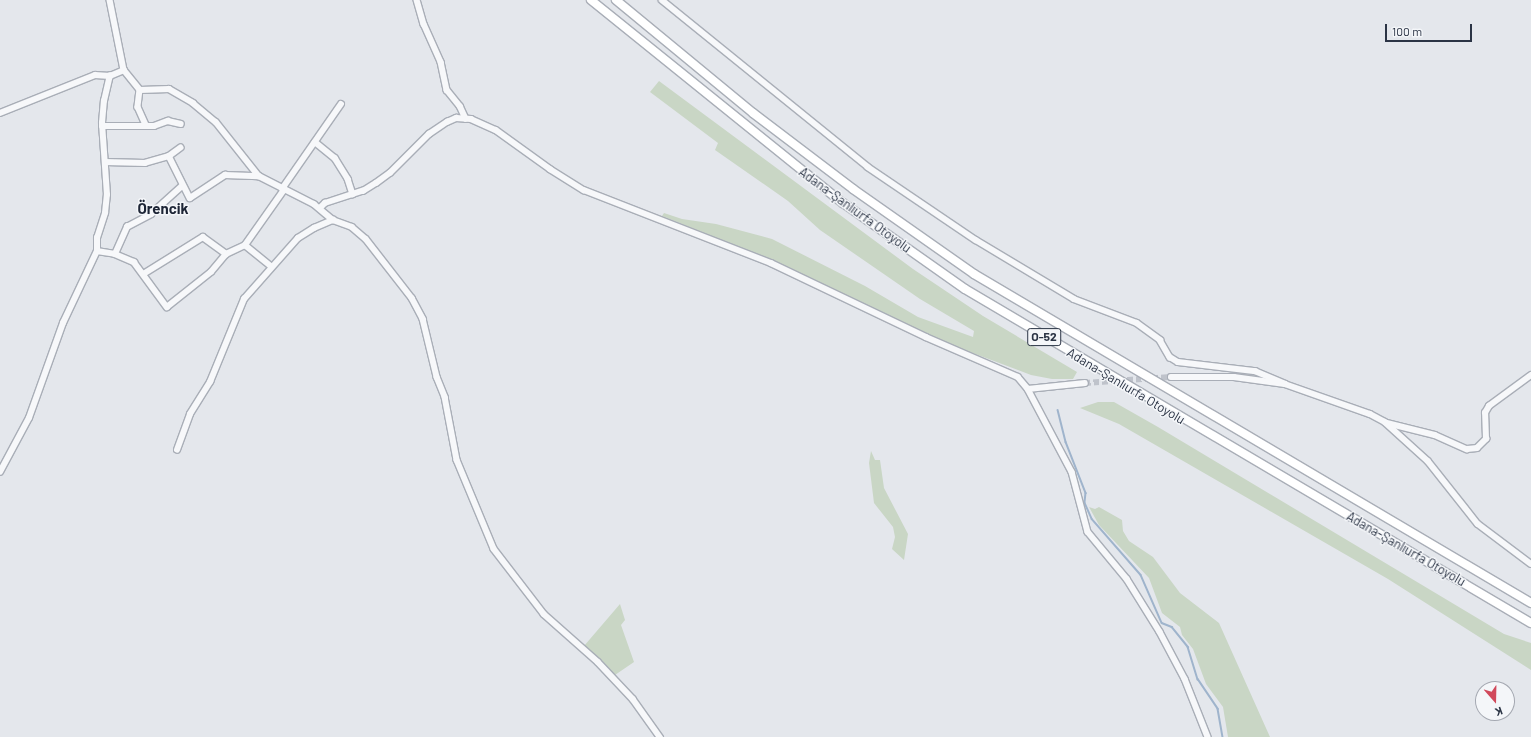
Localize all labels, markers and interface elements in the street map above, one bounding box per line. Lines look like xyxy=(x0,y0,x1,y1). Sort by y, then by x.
scale bar xyxy=(1387,16,1474,42)
text: 100 m xyxy=(1392,24,1422,38)
street label: Adana-Şanlıurfa Otoyolu xyxy=(796,164,914,256)
district label: Örencik xyxy=(137,200,189,218)
road number: O-52 xyxy=(1027,327,1061,347)
street label: Adana-Şanlıurfa Otoyolu xyxy=(1064,345,1188,427)
street label: Adana-Şanlıurfa Otoyolu xyxy=(1344,509,1468,589)
north arrow xyxy=(1475,681,1515,721)
text: K xyxy=(1493,705,1504,719)

